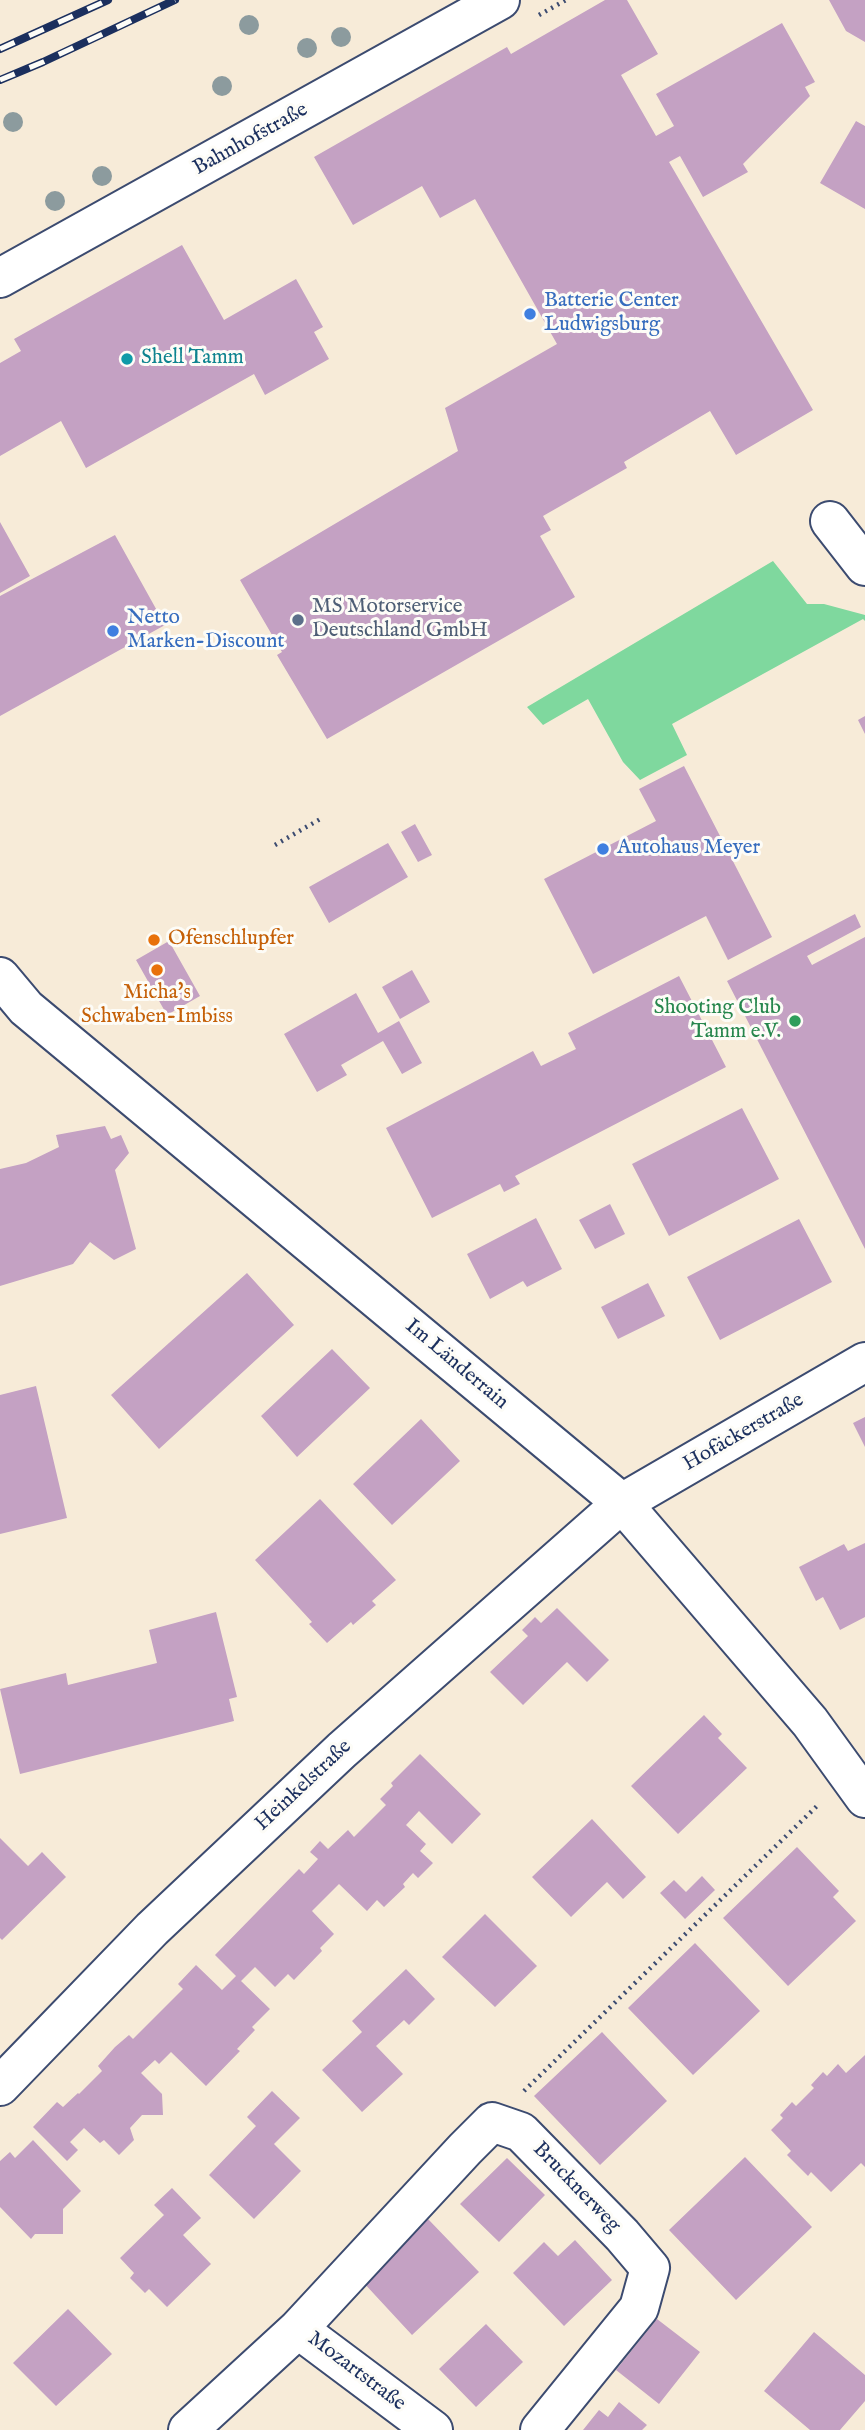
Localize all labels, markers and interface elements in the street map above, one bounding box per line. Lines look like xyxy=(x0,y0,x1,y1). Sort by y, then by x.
street label: Bahnhofstraße xyxy=(189,98,313,182)
place label: Batterie Center Ludwigsburg xyxy=(544,289,679,339)
marker: Batterie Center Ludwigsburg xyxy=(522,306,538,322)
place label: Shell Tamm xyxy=(141,346,244,372)
marker: Shell Tamm xyxy=(119,351,135,367)
place label: MS Motorservice Deutschland GmbH xyxy=(312,595,488,645)
place label: Netto Marken-Discount xyxy=(127,606,284,656)
marker: MS Motorservice Deutschland GmbH xyxy=(290,612,306,628)
marker: Netto Marken-Discount xyxy=(105,623,121,639)
place label: Autohaus Meyer xyxy=(617,836,760,862)
marker: Autohaus Meyer xyxy=(595,841,611,857)
place label: Ofenschlupfer xyxy=(168,927,294,953)
marker: Ofenschlupfer xyxy=(146,932,162,948)
marker: Micha's Schwaben-Imbiss xyxy=(149,962,165,978)
place label: Micha's Schwaben-Imbiss xyxy=(81,981,233,1031)
place label: Shooting Club Tamm e.V. xyxy=(654,996,781,1046)
marker: Shooting Club Tamm e.V. xyxy=(787,1013,803,1029)
street label: Im Länderrain xyxy=(399,1314,513,1416)
street label: Hofäckerstraße xyxy=(679,1388,809,1478)
street label: Heinkelstraße xyxy=(251,1735,357,1837)
street label: Brucknerweg xyxy=(527,2138,625,2238)
street label: Mozartstraße xyxy=(302,2327,410,2417)

